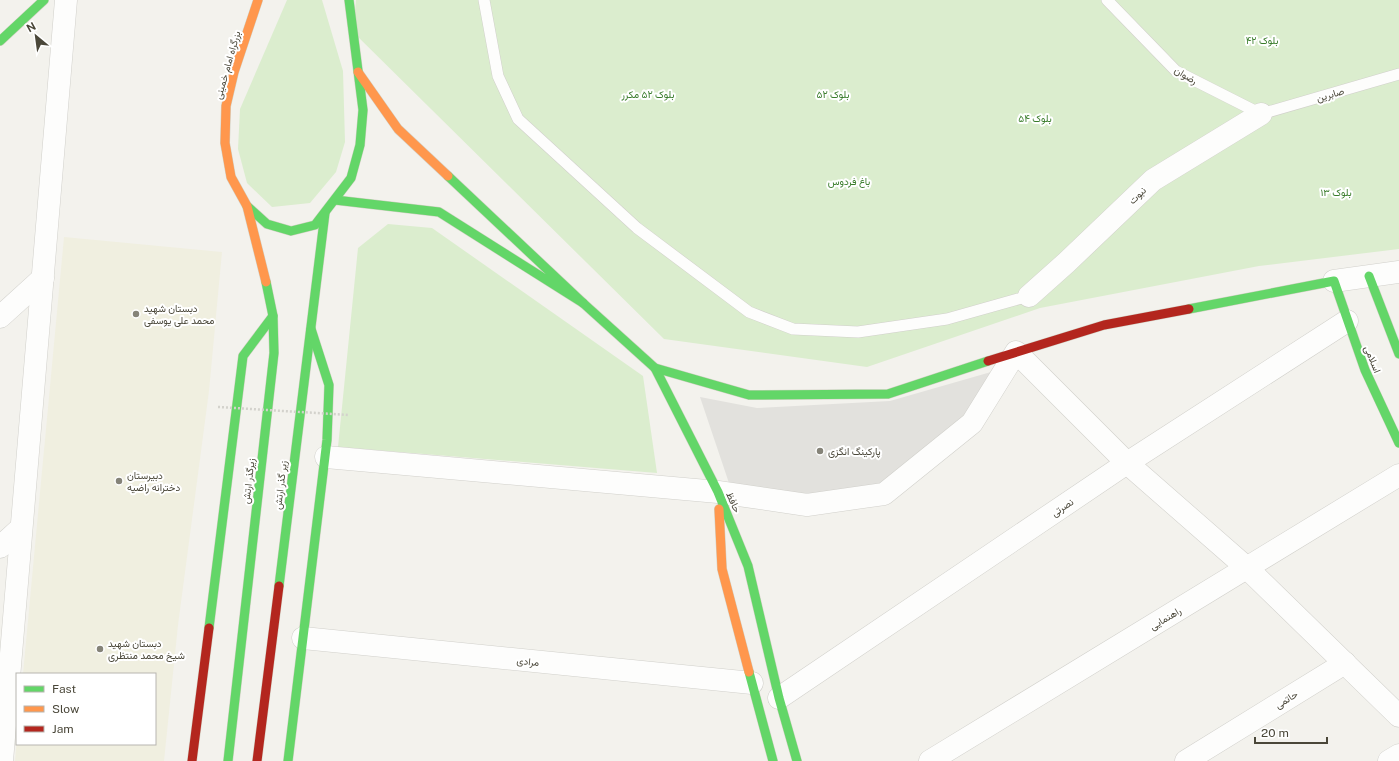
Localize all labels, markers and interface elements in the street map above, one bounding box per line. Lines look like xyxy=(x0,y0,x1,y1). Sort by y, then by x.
north arrow xyxy=(16,16,56,56)
text: N xyxy=(24,20,38,35)
street label: بزرگراه امام خمینی xyxy=(211,29,243,101)
park label: بلوک ۴۲ xyxy=(1246,34,1278,47)
street label: رضوان xyxy=(1172,64,1200,87)
street label: صابرین xyxy=(1315,84,1346,105)
park label: بلوک ۵۲ مکرر xyxy=(621,88,675,101)
park label: بلوک ۵۲ xyxy=(817,88,849,101)
park label: بلوک ۵۴ xyxy=(1018,112,1052,125)
park label: باغ فردوس xyxy=(828,175,870,188)
street label: نبوت xyxy=(1126,184,1149,207)
park label: بلوک ۱۳ xyxy=(1320,186,1352,199)
place label: دبستان شهید محمد علی یوسفی xyxy=(144,302,214,327)
marker: دبستان شهید محمد علی یوسفی xyxy=(131,309,141,319)
street label: اسلامی xyxy=(1361,344,1384,375)
place label: پارکینگ انگزی xyxy=(828,445,881,459)
marker: پارکینگ انگزی xyxy=(815,446,825,456)
street label: زیرگذر ارتش xyxy=(239,457,258,505)
street label: زیر گذر ارتش xyxy=(271,460,290,510)
place label: دبیرستان دخترانه راضیه xyxy=(127,469,180,494)
marker: دبیرستان دخترانه راضیه xyxy=(114,476,124,486)
street label: حافظ xyxy=(724,490,744,515)
street label: نصرتی xyxy=(1049,495,1076,520)
street label: راهنمایی xyxy=(1147,604,1183,633)
place label: دبستان شهید شیخ محمد منتظری xyxy=(108,637,185,662)
marker: دبستان شهید شیخ محمد منتظری xyxy=(95,644,105,654)
street label: مرادی xyxy=(516,654,540,669)
legend xyxy=(16,673,156,745)
text: Fast xyxy=(52,682,77,696)
street label: حاتمی xyxy=(1272,687,1300,711)
text: Slow xyxy=(52,702,80,716)
scale bar xyxy=(1255,719,1327,745)
text: Jam xyxy=(52,722,74,736)
text: 20 m xyxy=(1261,726,1289,740)

